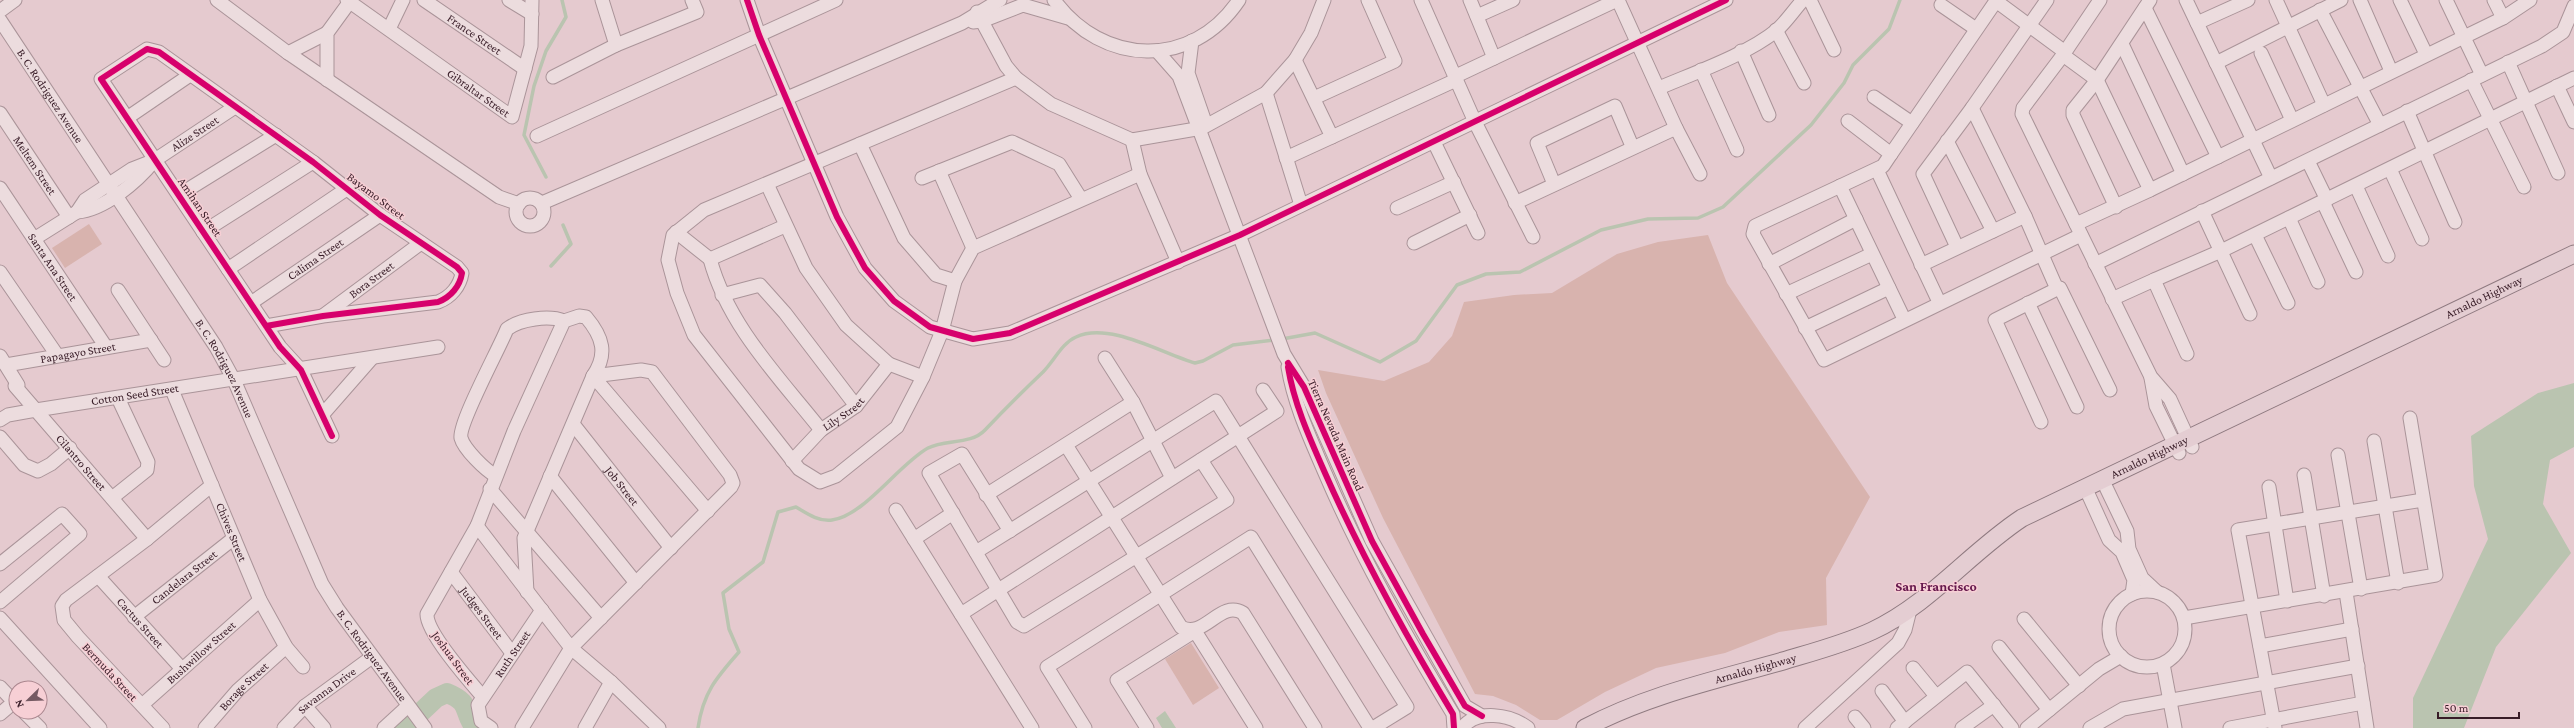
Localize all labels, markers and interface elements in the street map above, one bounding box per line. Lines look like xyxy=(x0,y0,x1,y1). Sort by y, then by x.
street label: France Street xyxy=(445,11,505,58)
street label: B. C. Rodriguez Avenue xyxy=(14,46,86,146)
street label: Gibraltar Street xyxy=(444,66,513,121)
street label: Alize Street xyxy=(169,112,222,154)
street label: Meltem Street xyxy=(10,133,60,198)
street label: Bayamo Street xyxy=(344,170,409,223)
street label: Amihan Street xyxy=(175,175,226,240)
street label: Santa Ana Street xyxy=(25,230,81,304)
street label: Calima Street xyxy=(285,235,347,283)
street label: Bora Street xyxy=(346,258,397,301)
street label: Arnaldo Highway xyxy=(2443,272,2525,321)
street label: B. C. Rodriguez Avenue xyxy=(193,317,256,420)
street label: Papagayo Street xyxy=(39,339,118,366)
street label: Tierra Nevada Main Road xyxy=(1305,377,1367,494)
street label: Cotton Seed Street xyxy=(90,381,181,408)
street label: Lily Street xyxy=(820,394,868,434)
street label: Cilantro Street xyxy=(53,431,110,494)
street label: Arnaldo Highway xyxy=(2109,432,2191,481)
street label: Job Street xyxy=(602,463,642,509)
street label: Chives Street xyxy=(213,500,250,565)
street label: Candelara Street xyxy=(149,547,221,607)
district label: San Francisco xyxy=(1895,578,1977,594)
street label: Judges Street xyxy=(457,583,507,643)
street label: Cactus Street xyxy=(114,595,167,652)
street label: B. C. Rodriguez Avenue xyxy=(334,607,410,704)
street label: Bushwillow Street xyxy=(164,617,239,687)
street label: Ruth Street xyxy=(492,627,534,680)
street label: Joshua Street xyxy=(428,628,478,688)
street label: Bermuda Street xyxy=(80,640,141,705)
street label: Arnaldo Highway xyxy=(1713,650,1798,686)
street label: Borage Street xyxy=(216,658,272,714)
street label: Savanna Drive xyxy=(294,664,358,717)
north arrow xyxy=(8,680,48,720)
scale bar xyxy=(2438,694,2519,720)
text: N xyxy=(12,698,26,710)
text: 50 m xyxy=(2444,701,2469,715)

